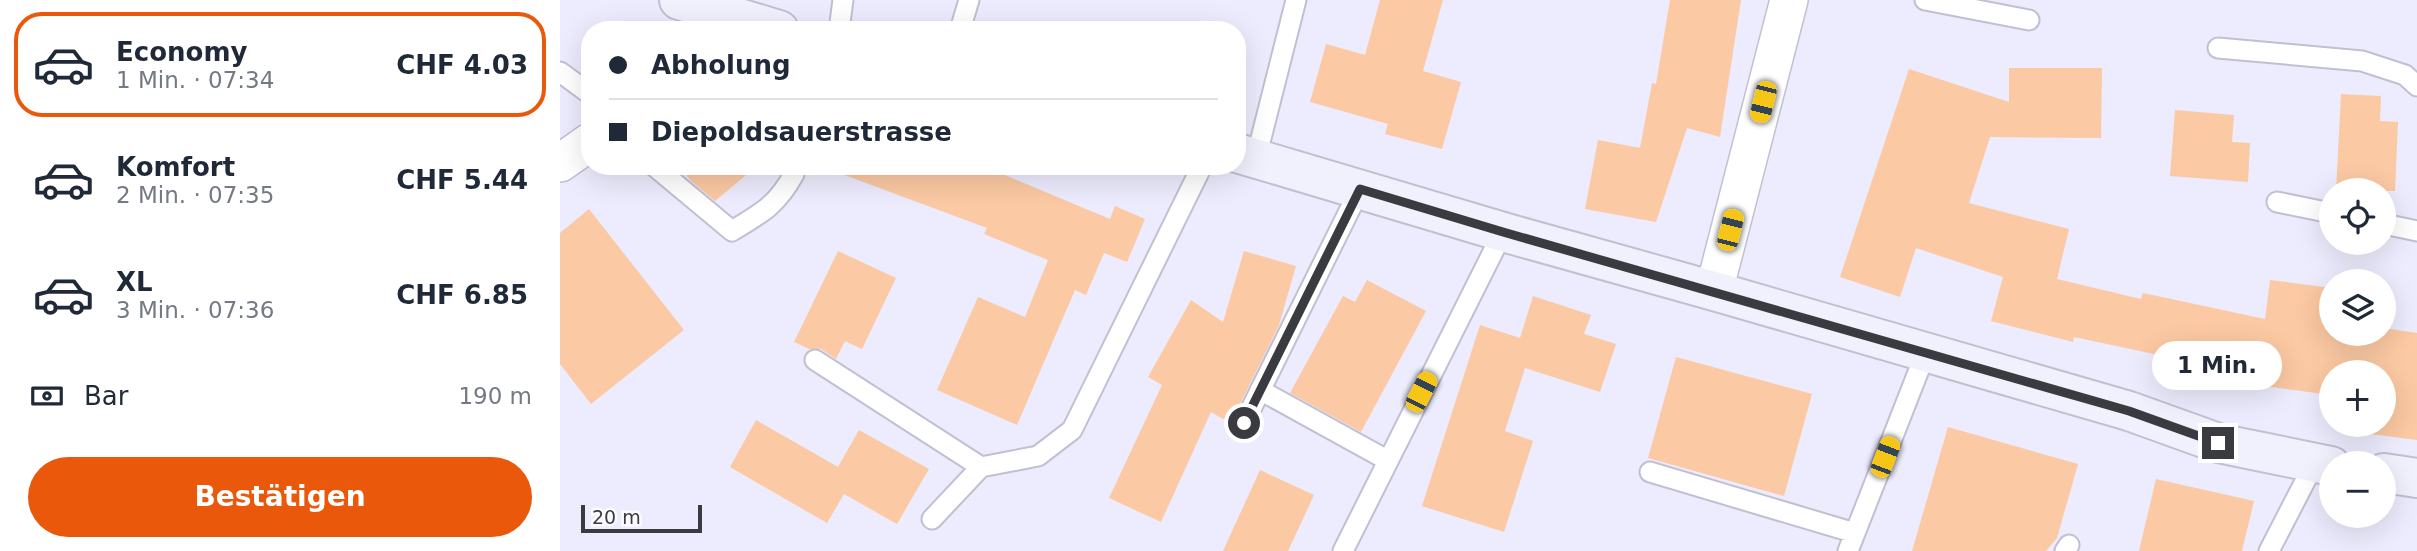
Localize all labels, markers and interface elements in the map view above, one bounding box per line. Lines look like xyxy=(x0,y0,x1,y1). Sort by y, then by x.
icon: car xyxy=(32,33,95,96)
text: Economy xyxy=(116,37,247,67)
text: CHF 4.03 xyxy=(396,50,528,80)
text: Abholung xyxy=(651,50,791,80)
text: 1 Min. · 07:34 xyxy=(116,67,274,93)
car xyxy=(1748,79,1779,125)
text: Diepoldsauerstrasse xyxy=(651,117,952,147)
icon: car xyxy=(32,148,95,211)
text: Komfort xyxy=(116,152,235,182)
text: CHF 5.44 xyxy=(396,165,528,195)
map controls xyxy=(2319,178,2396,528)
button: locate xyxy=(2319,178,2396,255)
text: 2 Min. · 07:35 xyxy=(116,182,274,208)
car xyxy=(1715,207,1746,253)
icon: car xyxy=(32,263,95,326)
text: XL xyxy=(116,267,153,297)
button: layers xyxy=(2319,269,2396,346)
text: CHF 6.85 xyxy=(396,280,528,310)
text: 3 Min. · 07:36 xyxy=(116,297,274,323)
callout: 1 Min. xyxy=(2153,342,2283,390)
text: 1 Min. xyxy=(2177,352,2257,378)
button: + xyxy=(2319,360,2396,437)
car xyxy=(1403,369,1440,415)
icon: cash xyxy=(28,377,66,415)
text: Bar xyxy=(84,381,128,411)
text: 190 m xyxy=(458,383,532,409)
route start xyxy=(1228,407,1260,439)
route end xyxy=(2202,427,2234,459)
car xyxy=(1868,434,1903,480)
button: − xyxy=(2319,451,2396,528)
button: Bestätigen xyxy=(28,457,532,537)
scale bar xyxy=(581,502,702,534)
text: 20 m xyxy=(592,506,641,528)

